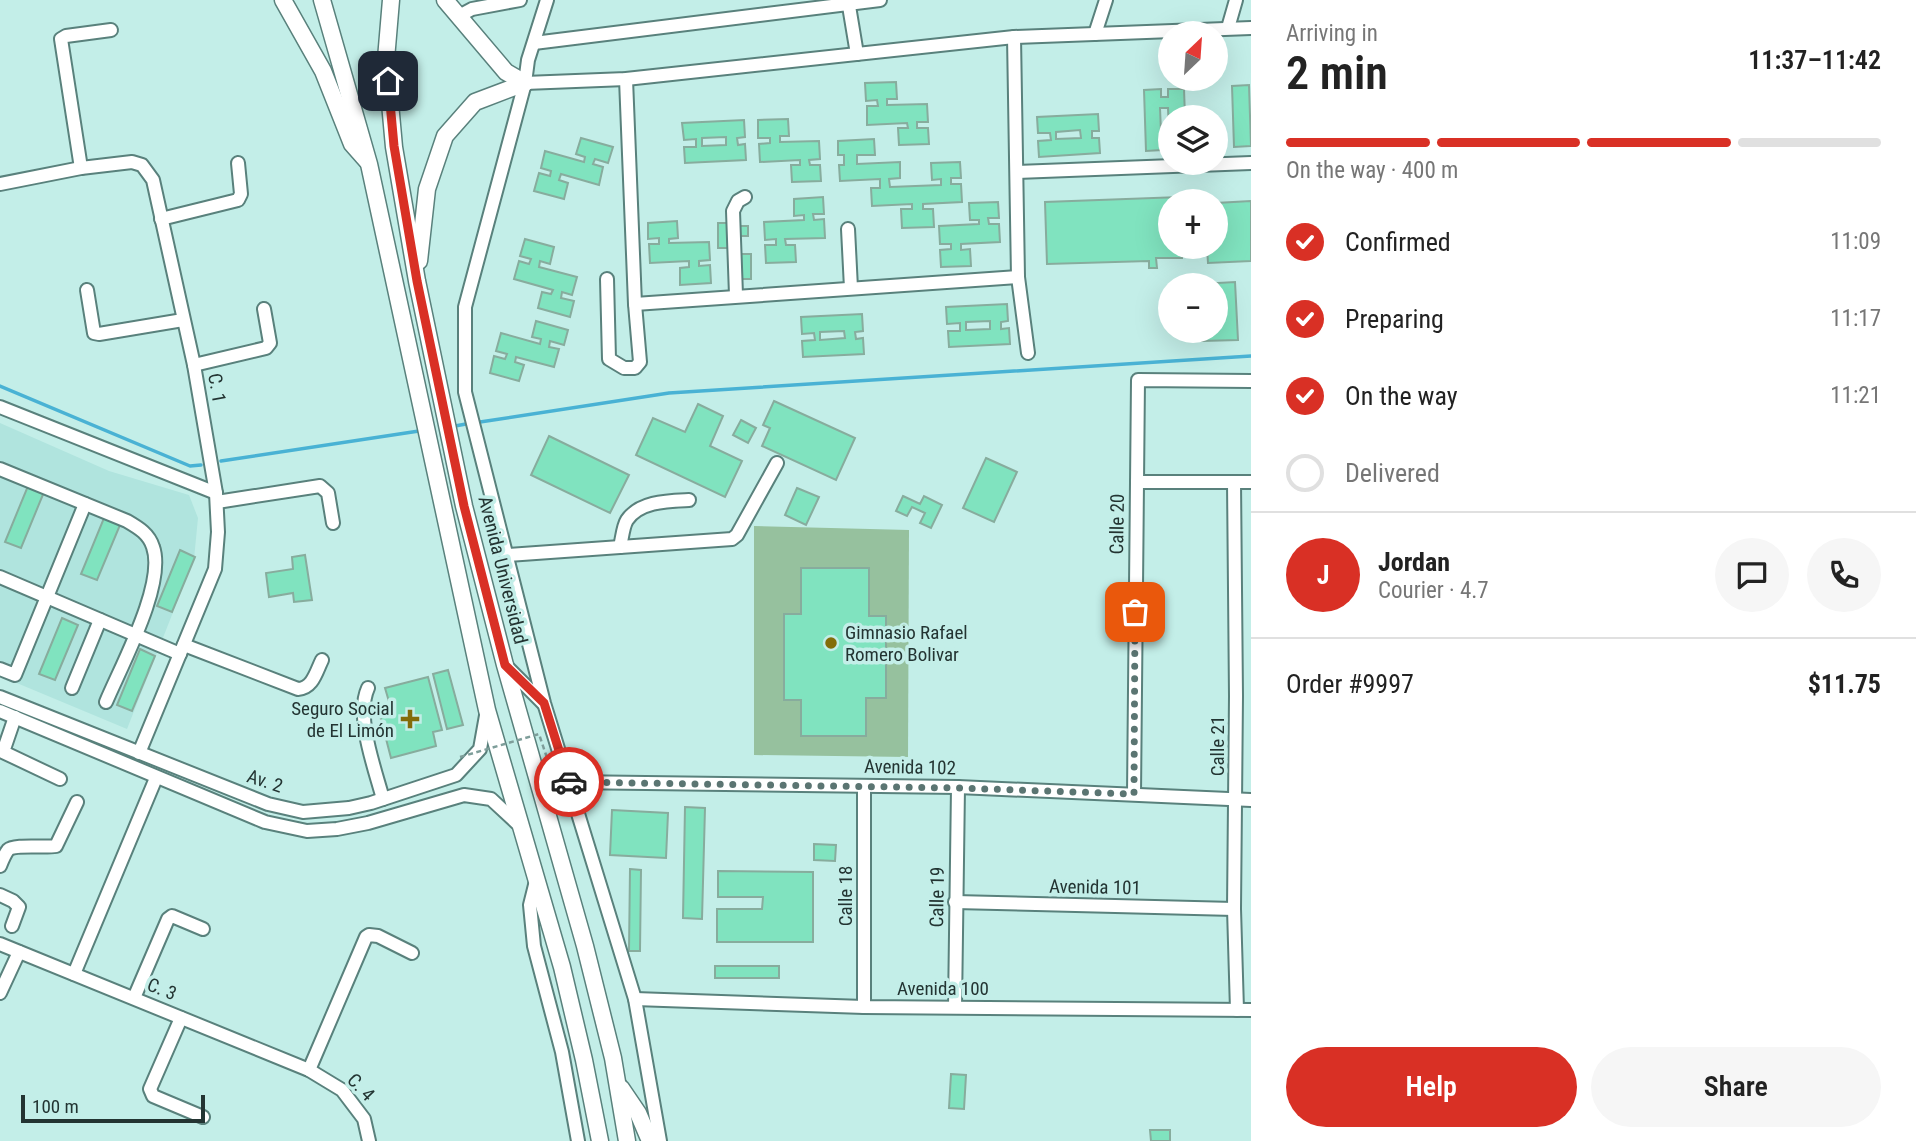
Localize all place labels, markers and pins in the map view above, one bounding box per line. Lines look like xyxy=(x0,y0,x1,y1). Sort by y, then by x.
pin xyxy=(358,51,418,111)
pin xyxy=(1105,582,1165,642)
place label: Gimnasio Rafael Romero Bolivar xyxy=(845,621,968,666)
marker: Gimnasio Rafael Romero Bolivar xyxy=(823,635,839,651)
place label: Seguro Social de El Limón xyxy=(291,697,394,742)
marker: Seguro Social de El Limón xyxy=(400,709,420,729)

